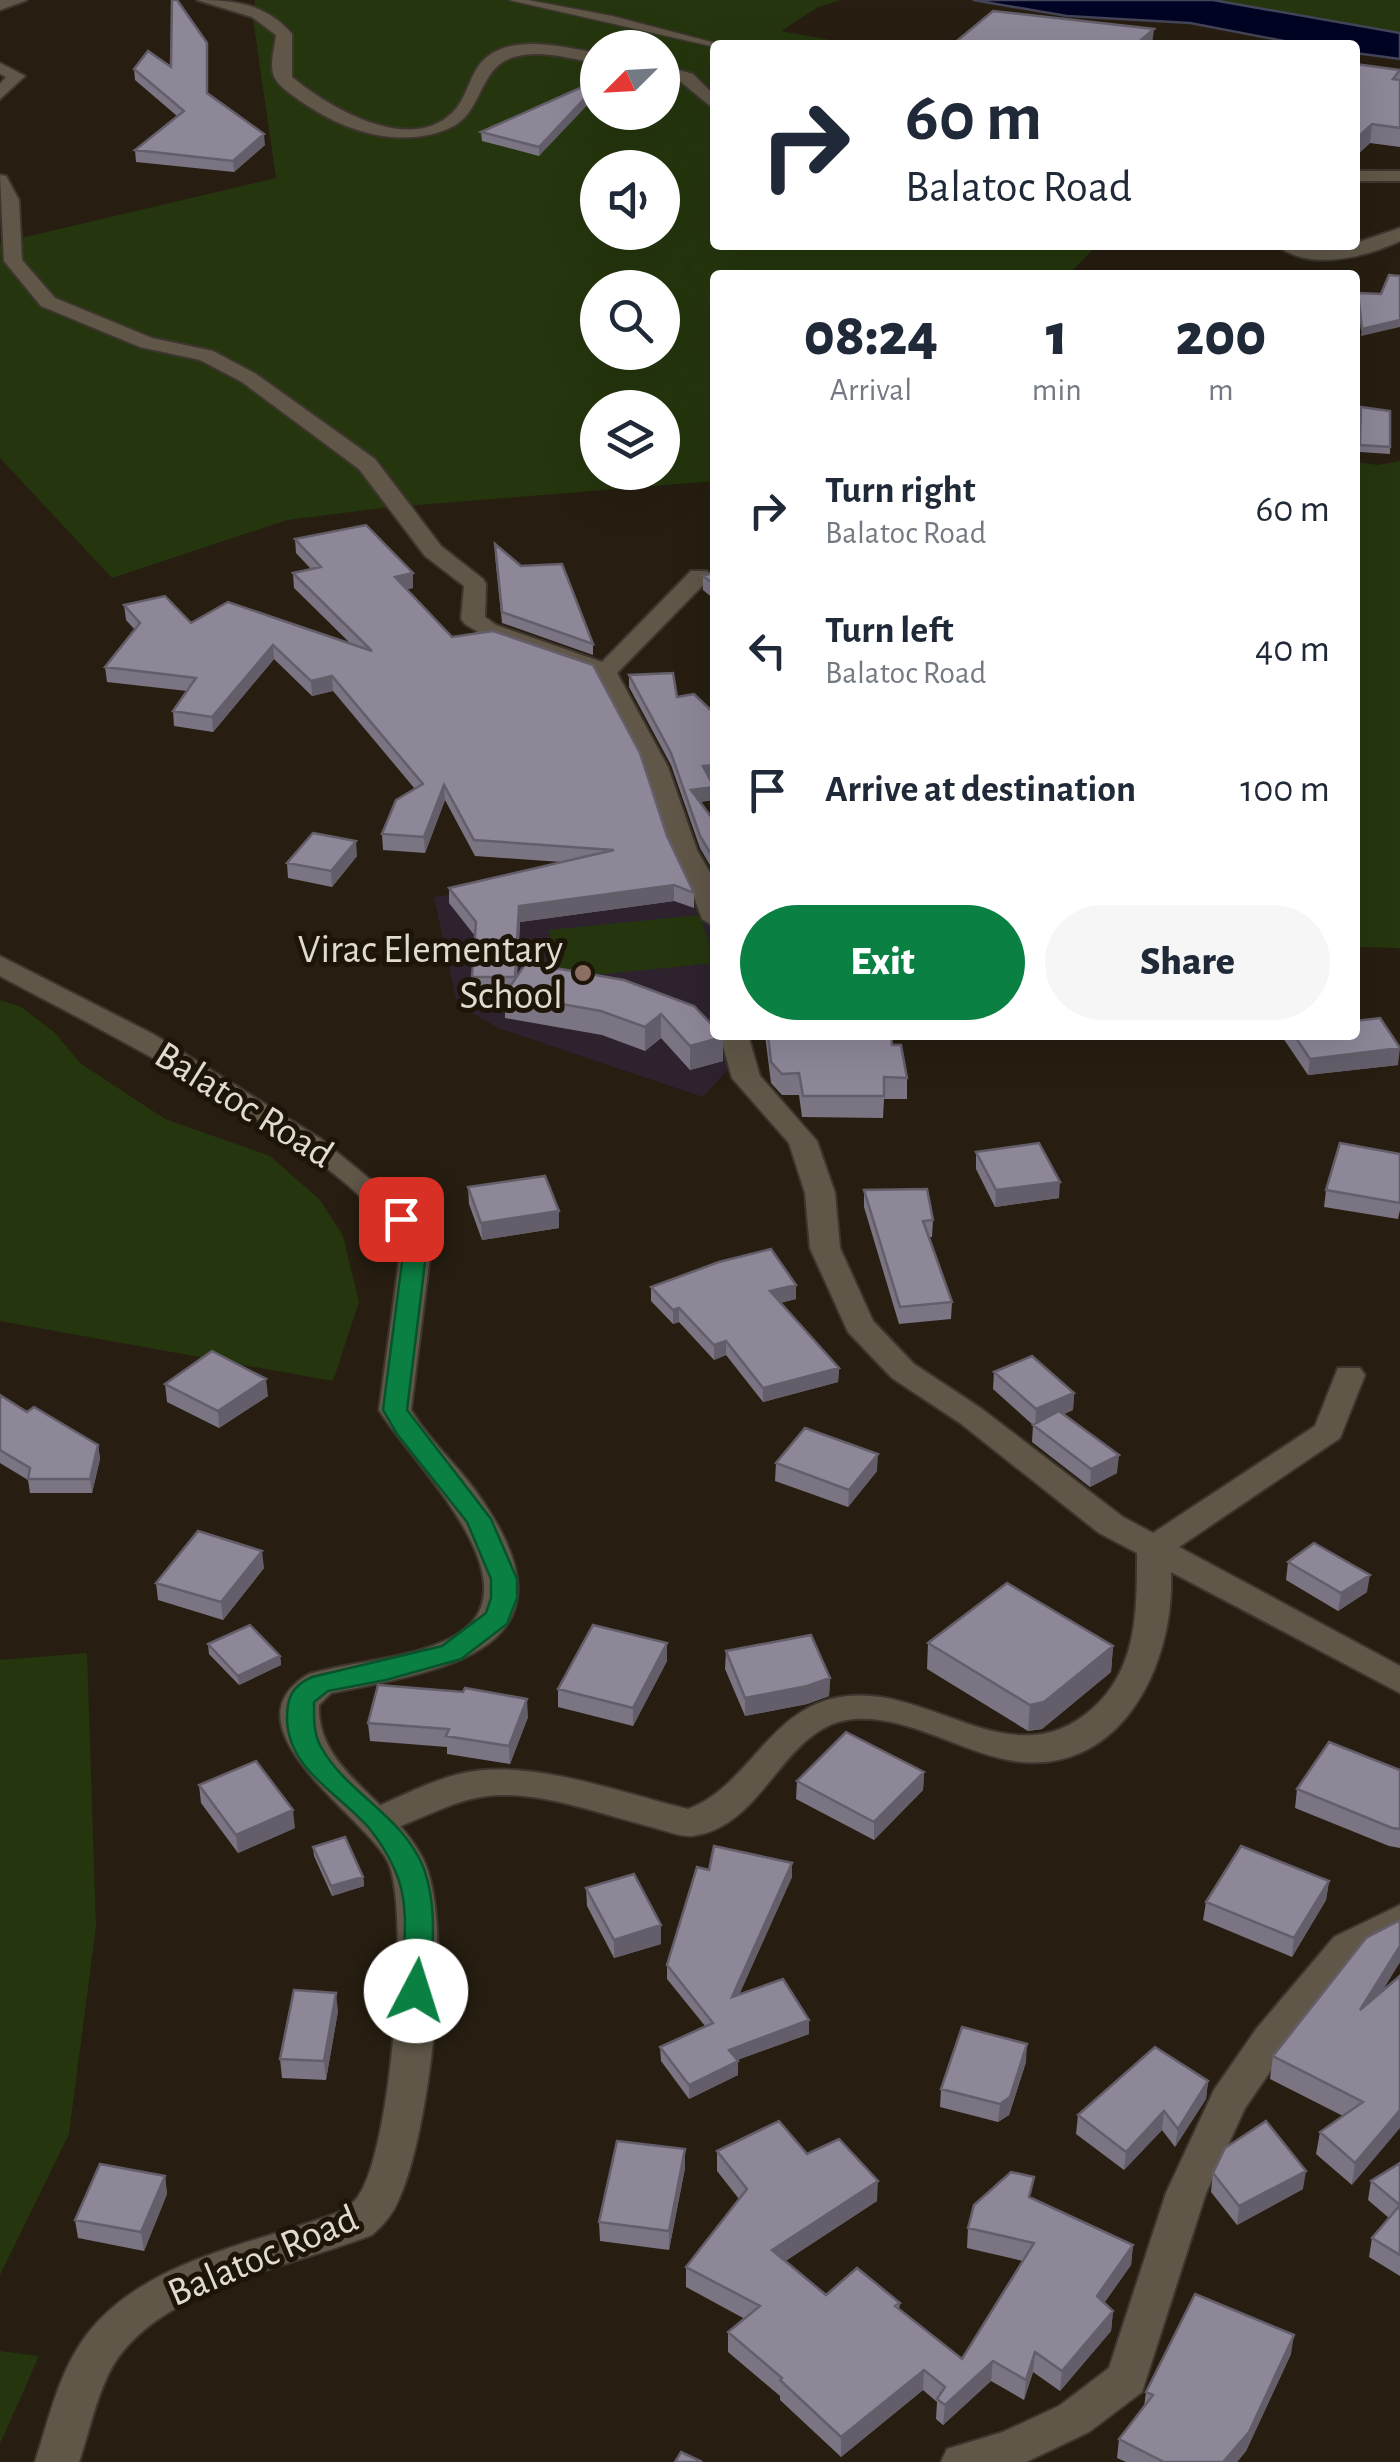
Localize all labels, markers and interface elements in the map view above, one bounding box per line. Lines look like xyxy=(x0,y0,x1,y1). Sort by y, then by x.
north arrow xyxy=(580,30,680,130)
map controls xyxy=(580,30,680,490)
icon: right xyxy=(740,80,870,210)
text: 60 m xyxy=(905,83,1042,153)
button: sound xyxy=(580,150,680,250)
text: Balatoc Road xyxy=(905,165,1132,210)
button: search xyxy=(580,270,680,370)
text: 08:24 xyxy=(804,306,938,366)
text: 1 xyxy=(1046,306,1068,366)
text: 200 xyxy=(1175,306,1266,366)
text: Arrival xyxy=(830,374,912,406)
text: min xyxy=(1032,374,1082,406)
text: m xyxy=(1208,374,1234,406)
button: layers xyxy=(580,390,680,490)
text: Turn right xyxy=(825,472,975,510)
icon: right xyxy=(740,483,795,538)
text: 60 m xyxy=(1255,491,1330,529)
text: Balatoc Road xyxy=(825,517,986,549)
text: Turn left xyxy=(825,612,953,650)
icon: left xyxy=(740,623,795,678)
text: 40 m xyxy=(1255,631,1330,669)
text: Balatoc Road xyxy=(825,657,986,689)
icon: arrive xyxy=(740,763,795,818)
text: Arrive at destination xyxy=(825,771,1136,809)
text: 100 m xyxy=(1240,771,1330,809)
button: Exit xyxy=(740,905,1025,1020)
button: Share xyxy=(1045,905,1330,1020)
place label: Virac Elementary School xyxy=(298,930,563,1016)
marker: Virac Elementary School xyxy=(572,962,594,984)
street label: Balatoc Road xyxy=(148,1035,340,1175)
pin xyxy=(359,1177,444,1262)
icon: arrive xyxy=(374,1192,429,1247)
position arrow xyxy=(364,1939,468,2043)
street label: Balatoc Road xyxy=(162,2198,364,2314)

